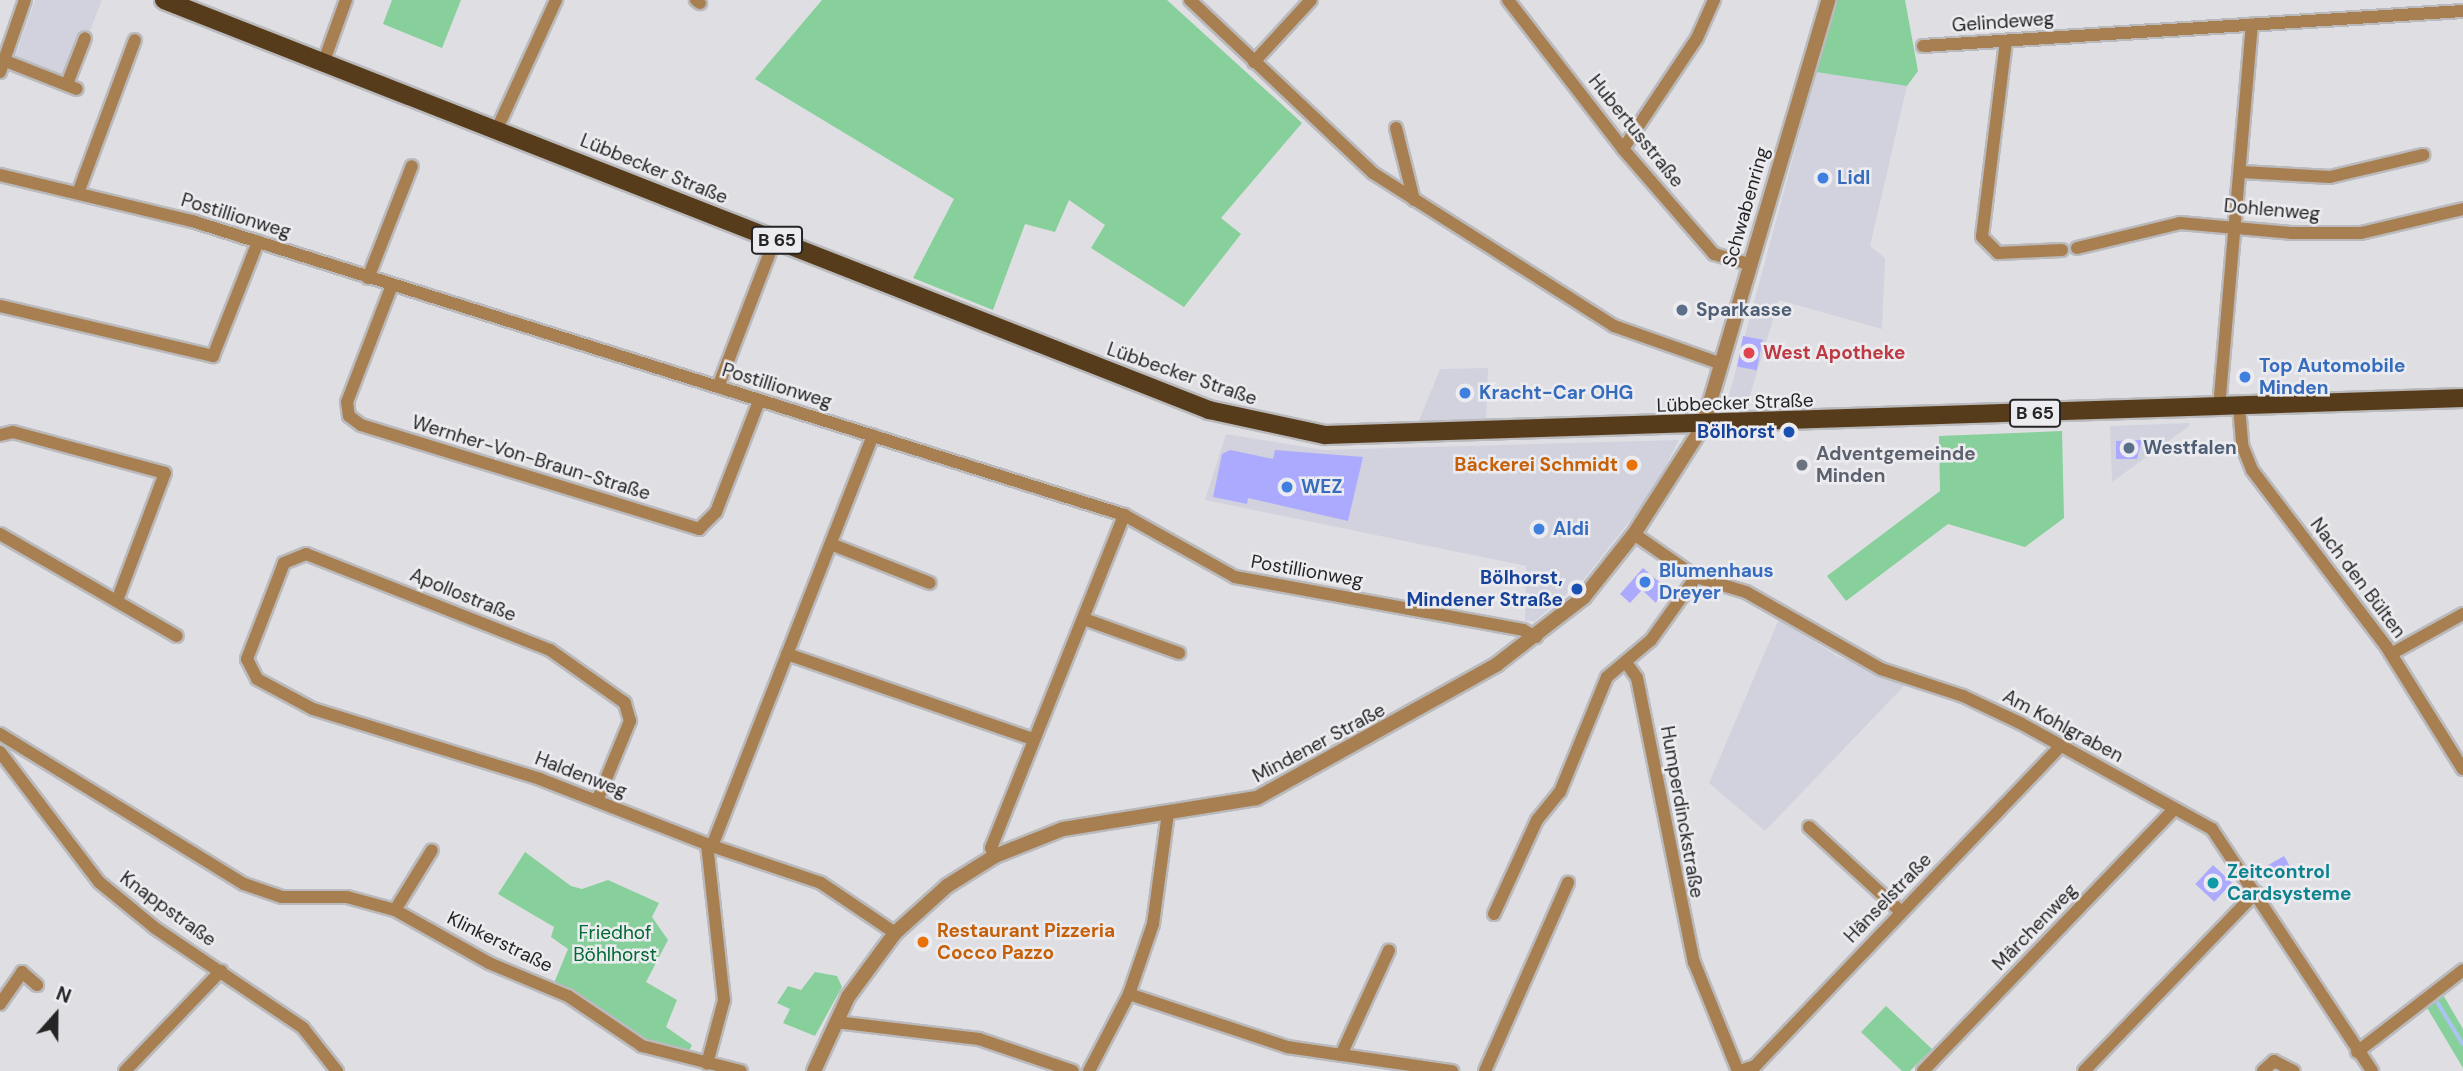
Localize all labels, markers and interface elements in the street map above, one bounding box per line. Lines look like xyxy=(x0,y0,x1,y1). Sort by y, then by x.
street label: Gelindeweg xyxy=(1951,7,2055,37)
street label: Hubertusstraße xyxy=(1584,70,1688,192)
street label: Lübbecker Straße xyxy=(577,129,731,209)
street label: Schwabenring xyxy=(1718,144,1774,270)
place label: Lidl xyxy=(1837,167,1870,189)
marker: Lidl xyxy=(1815,170,1831,186)
street label: Postillionweg xyxy=(178,188,294,244)
street label: Dohlenweg xyxy=(2223,194,2321,226)
road number: B 65 xyxy=(751,226,803,254)
place label: Sparkasse xyxy=(1696,299,1792,321)
marker: Sparkasse xyxy=(1674,302,1690,318)
street label: Lübbecker Straße xyxy=(1104,338,1260,410)
place label: West Apotheke xyxy=(1763,342,1905,364)
marker: West Apotheke xyxy=(1741,345,1757,361)
place label: Top Automobile Minden xyxy=(2259,355,2405,399)
street label: Postillionweg xyxy=(719,358,835,414)
marker: Top Automobile Minden xyxy=(2237,369,2253,385)
place label: Kracht-Car OHG xyxy=(1479,382,1633,404)
marker: Kracht-Car OHG xyxy=(1457,385,1473,401)
street label: Lübbecker Straße xyxy=(1656,389,1814,417)
road number: B 65 xyxy=(2009,398,2061,428)
street label: Wernher-Von-Braun-Straße xyxy=(409,411,653,505)
place label: Bölhorst xyxy=(1697,421,1775,443)
marker: Bölhorst xyxy=(1781,424,1797,440)
place label: Westfalen xyxy=(2143,437,2237,459)
marker: Westfalen xyxy=(2121,440,2137,456)
place label: Adventgemeinde Minden xyxy=(1816,443,1976,487)
place label: Bäckerei Schmidt xyxy=(1454,454,1618,476)
marker: Bäckerei Schmidt xyxy=(1624,457,1640,473)
marker: Adventgemeinde Minden xyxy=(1794,457,1810,473)
place label: WEZ xyxy=(1301,476,1342,498)
marker: WEZ xyxy=(1279,479,1295,495)
street label: Nach den Bülten xyxy=(2305,513,2411,643)
place label: Aldi xyxy=(1553,518,1589,540)
marker: Aldi xyxy=(1531,521,1547,537)
street label: Postillionweg xyxy=(1249,550,1365,592)
place label: Blumenhaus Dreyer xyxy=(1659,560,1774,604)
street label: Apollostraße xyxy=(407,563,519,627)
place label: Bölhorst, Mindener Straße xyxy=(1406,567,1563,611)
marker: Blumenhaus Dreyer xyxy=(1637,574,1653,590)
marker: Bölhorst, Mindener Straße xyxy=(1569,581,1585,597)
street label: Am Kohlgraben xyxy=(1999,685,2127,767)
street label: Mindener Straße xyxy=(1249,698,1389,788)
street label: Humperdinckstraße xyxy=(1656,724,1708,900)
street label: Haldenweg xyxy=(532,747,630,803)
street label: Hänselstraße xyxy=(1840,848,1936,948)
place label: Zeitcontrol Cardsysteme xyxy=(2227,861,2351,905)
street label: Knappstraße xyxy=(116,867,220,951)
marker: Zeitcontrol Cardsysteme xyxy=(2205,875,2221,891)
street label: Märchenweg xyxy=(1988,879,2082,975)
street label: Klinkerstraße xyxy=(444,907,556,977)
place label: Restaurant Pizzeria Cocco Pazzo xyxy=(937,920,1115,964)
park label: Friedhof Böhlhorst xyxy=(573,922,657,966)
marker: Restaurant Pizzeria Cocco Pazzo xyxy=(915,934,931,950)
north arrow xyxy=(21,980,91,1050)
text: N xyxy=(53,981,75,1009)

